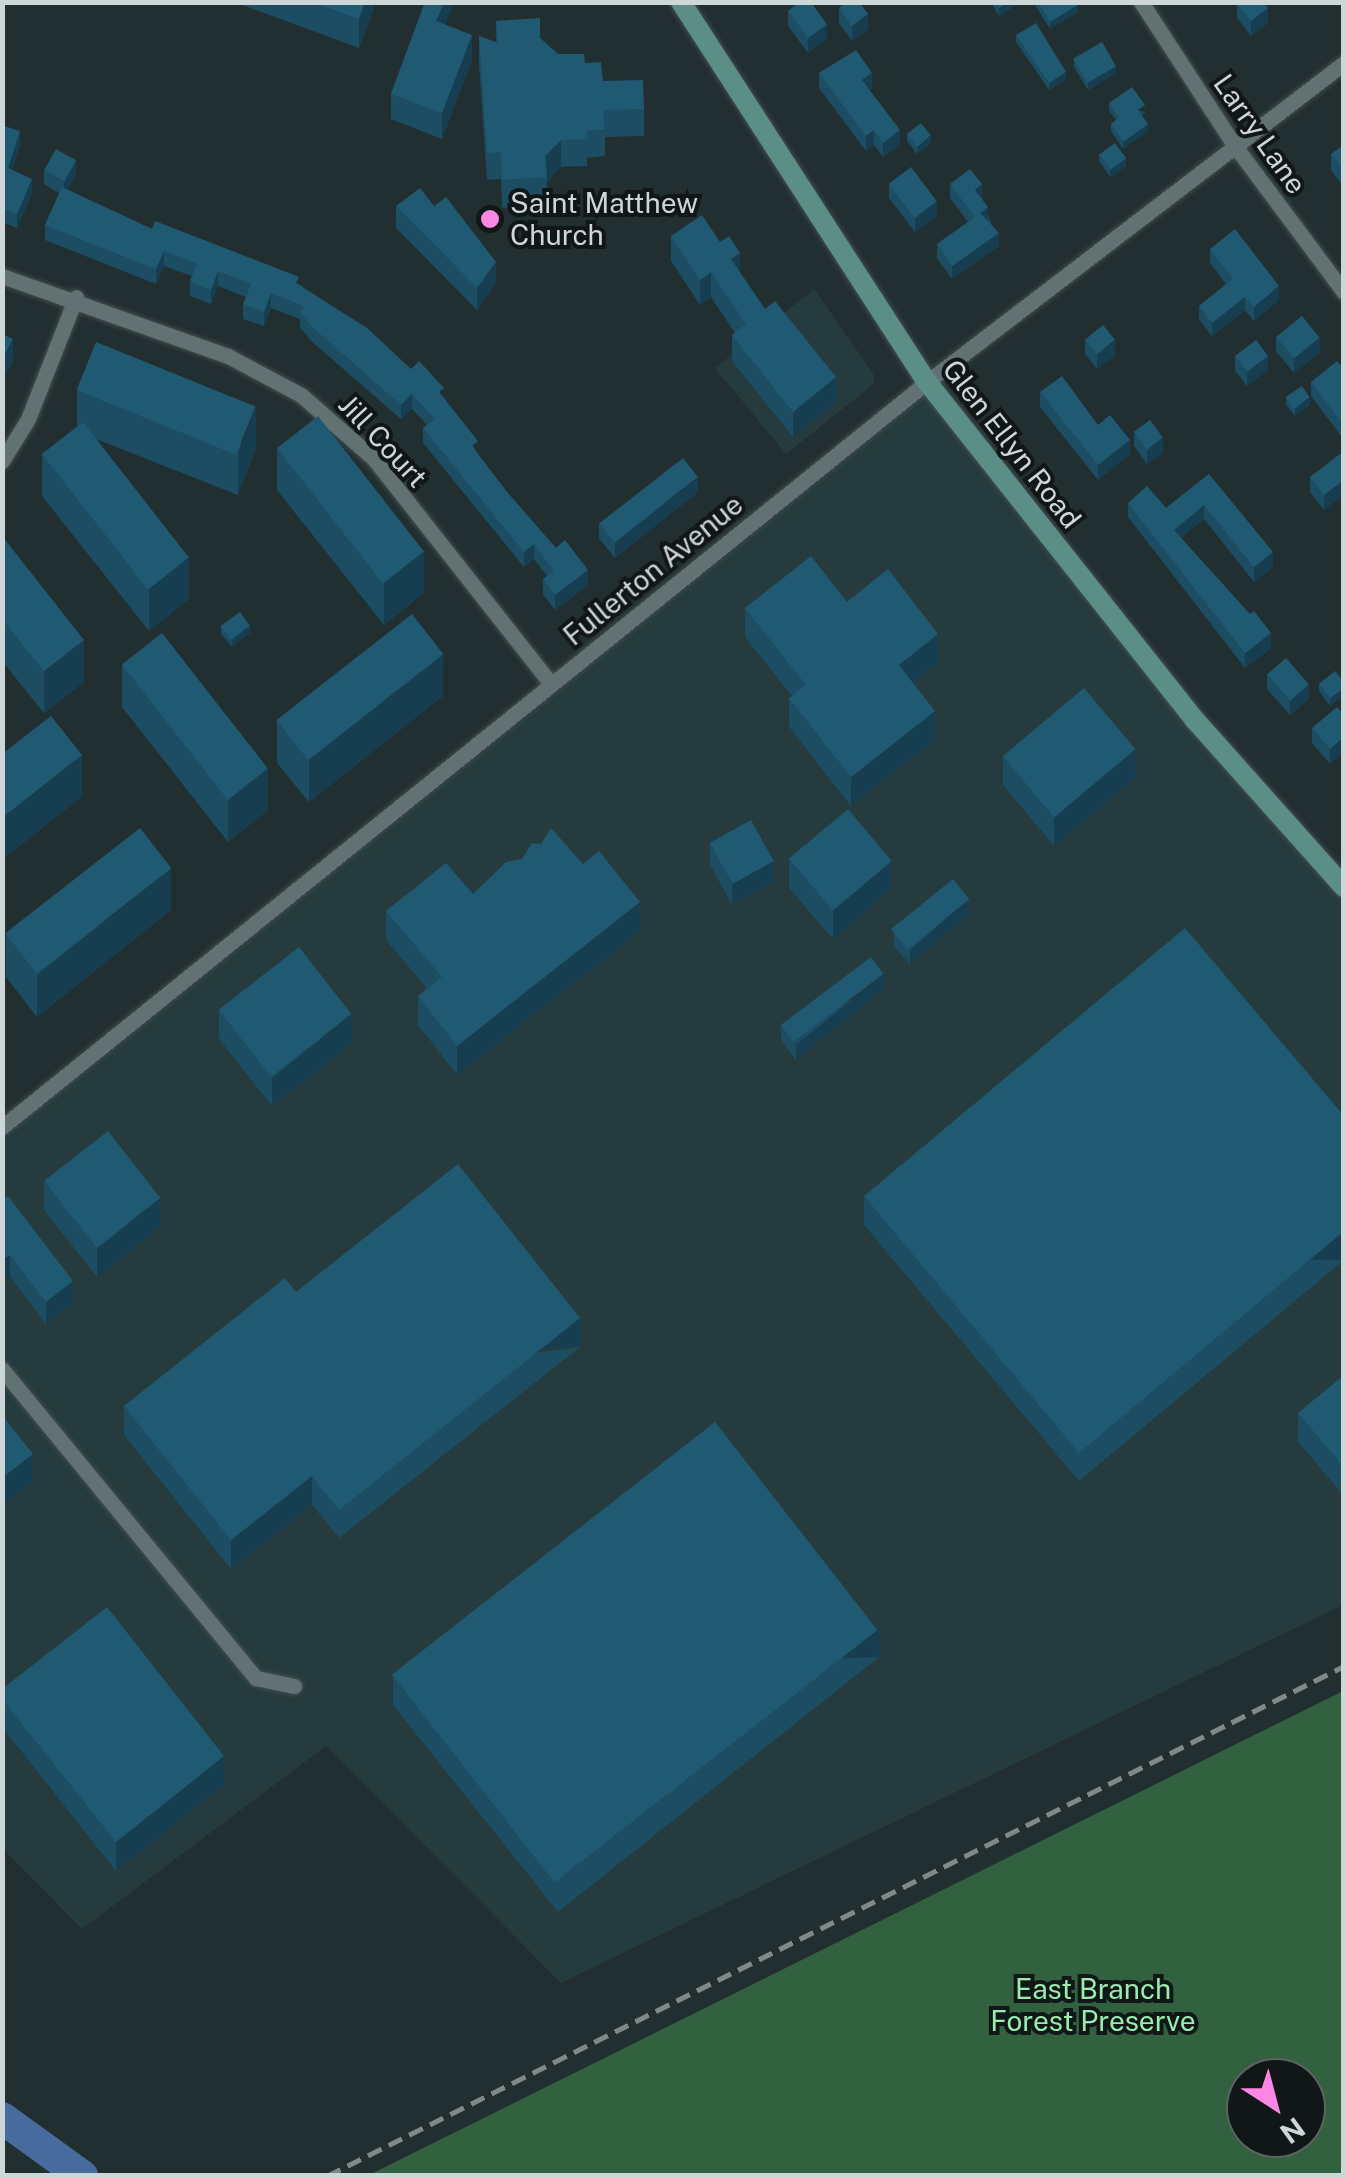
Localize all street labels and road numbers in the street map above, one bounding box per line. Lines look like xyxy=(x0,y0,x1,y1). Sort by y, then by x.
street label: Larry Lane xyxy=(1207,68,1313,200)
street label: Glen Ellyn Road xyxy=(936,353,1088,535)
street label: Jill Court xyxy=(332,388,434,494)
street label: Fullerton Avenue xyxy=(557,488,749,652)

